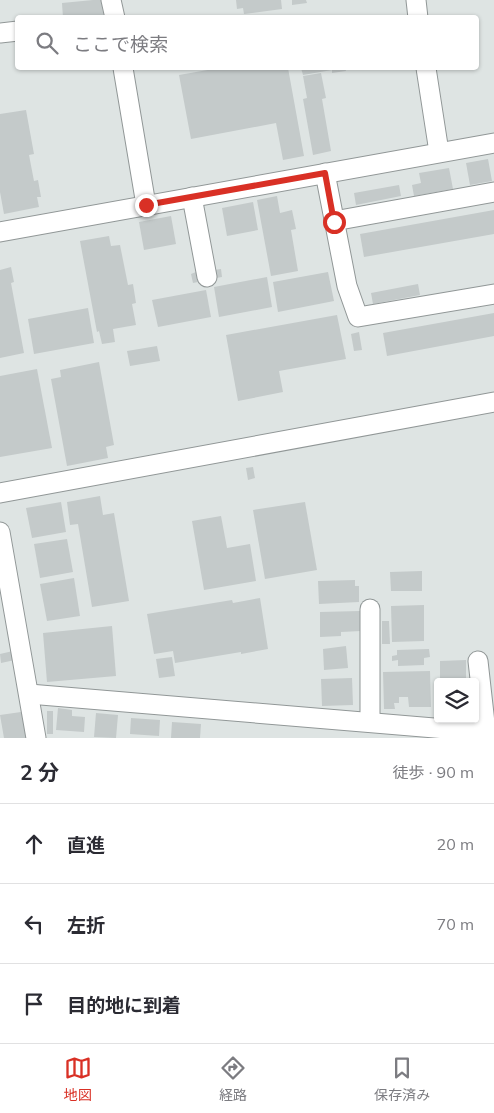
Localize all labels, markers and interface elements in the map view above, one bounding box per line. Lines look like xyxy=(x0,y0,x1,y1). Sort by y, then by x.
search box xyxy=(15,15,479,70)
icon: search xyxy=(33,29,61,57)
text: ここで検索 xyxy=(73,32,168,56)
route end xyxy=(135,194,158,217)
route start xyxy=(323,211,346,234)
map controls xyxy=(434,678,479,723)
button: layers xyxy=(434,678,479,723)
text: 2 分 xyxy=(20,759,59,785)
text: 徒歩 · 90 m xyxy=(393,762,474,782)
icon: ahead xyxy=(20,830,48,858)
text: 直進 xyxy=(67,833,105,857)
text: 20 m xyxy=(437,834,474,854)
icon: left xyxy=(20,910,48,938)
text: 左折 xyxy=(67,913,105,937)
text: 70 m xyxy=(437,914,474,934)
icon: arrive xyxy=(20,990,48,1018)
text: 目的地に到着 xyxy=(67,993,181,1017)
tab: 地図 xyxy=(64,1054,92,1104)
tab: 経路 xyxy=(219,1054,247,1104)
tab: 保存済み xyxy=(374,1054,430,1104)

